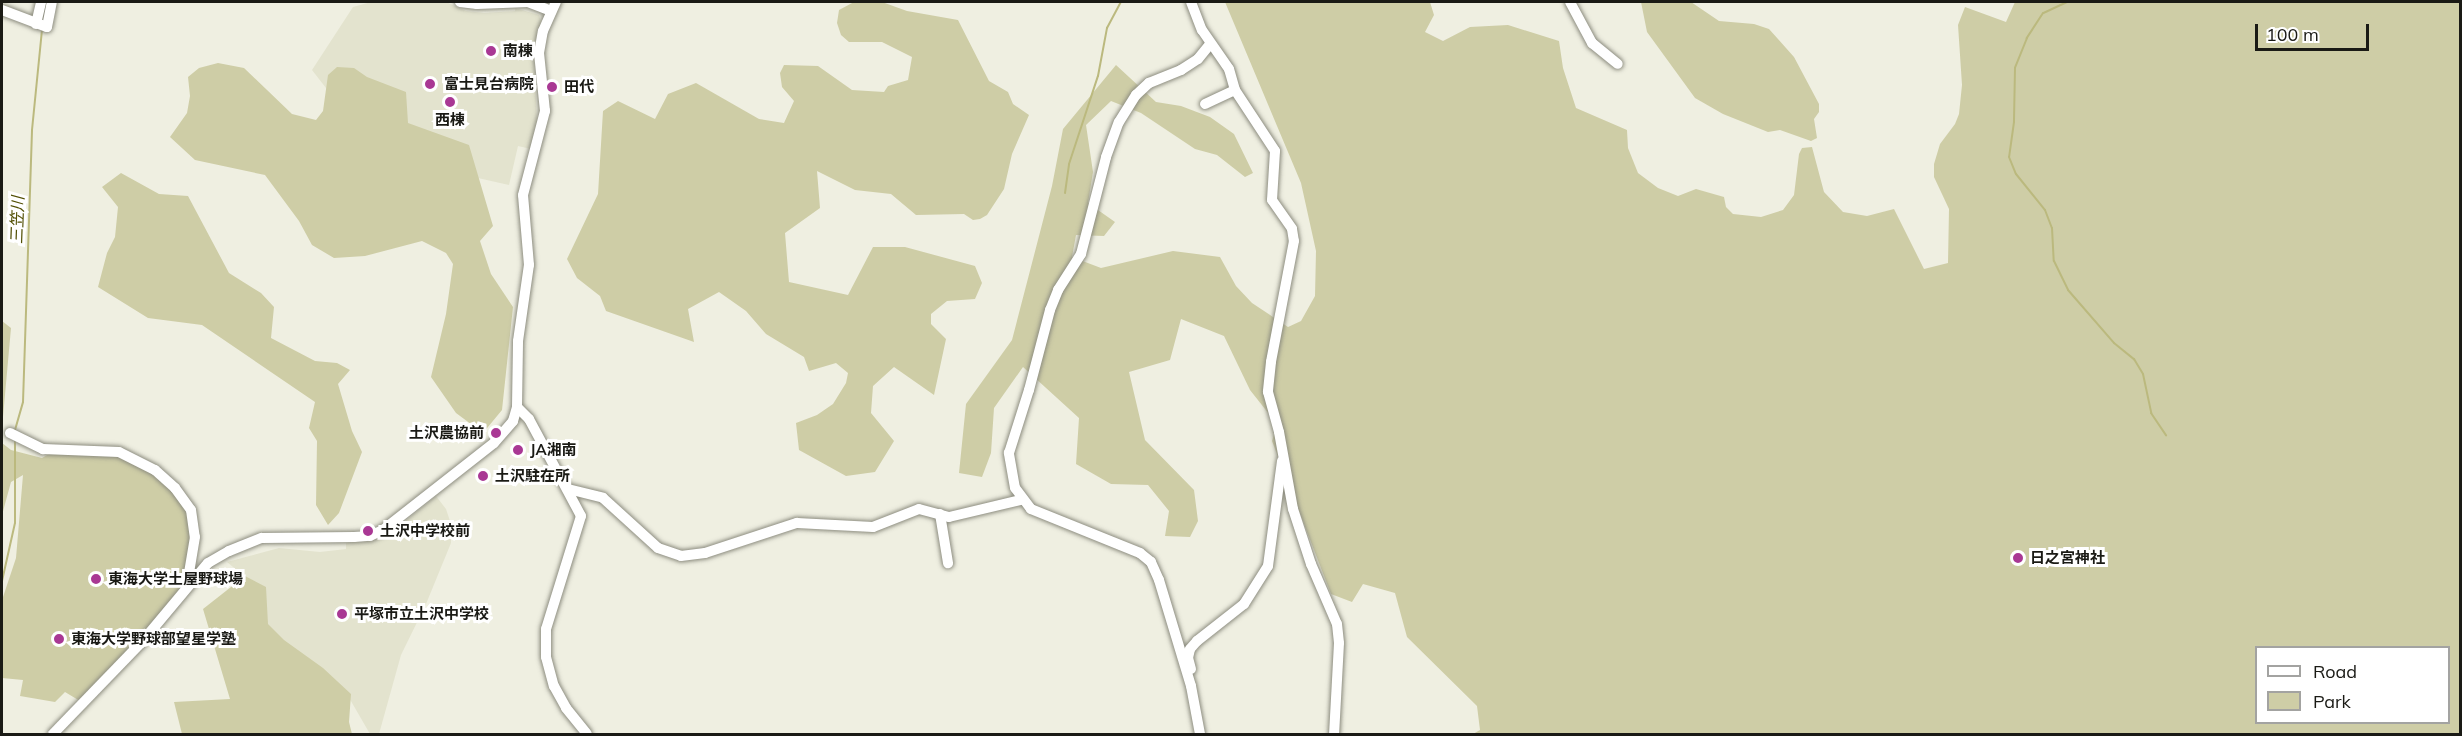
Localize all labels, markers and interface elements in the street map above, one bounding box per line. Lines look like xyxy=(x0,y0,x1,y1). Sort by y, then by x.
scale bar xyxy=(2258,12,2372,50)
text: 100 m xyxy=(2266,23,2319,46)
place label: 南棟 xyxy=(503,42,533,60)
marker: 南棟 xyxy=(484,44,498,58)
marker: 富士見台病院 xyxy=(421,75,439,93)
place label: 富士見台病院 xyxy=(444,75,534,93)
place label: 田代 xyxy=(564,78,594,96)
marker: 田代 xyxy=(545,80,559,94)
marker: 西棟 xyxy=(443,95,457,109)
place label: 西棟 xyxy=(435,111,465,129)
water label: 三笠川 xyxy=(7,196,27,244)
place label: 土沢農協前 xyxy=(409,424,484,442)
marker: 土沢農協前 xyxy=(489,426,503,440)
place label: JA湘南 xyxy=(530,441,577,459)
marker: JA湘南 xyxy=(511,443,525,457)
place label: 土沢駐在所 xyxy=(495,467,570,485)
marker: 土沢駐在所 xyxy=(476,469,490,483)
place label: 土沢中学校前 xyxy=(380,522,470,540)
marker: 土沢中学校前 xyxy=(361,524,375,538)
place label: 日之宮神社 xyxy=(2030,549,2105,567)
marker: 日之宮神社 xyxy=(2011,551,2025,565)
place label: 東海大学土屋野球場 xyxy=(108,570,243,588)
marker: 東海大学土屋野球場 xyxy=(89,572,103,586)
place label: 平塚市立土沢中学校 xyxy=(354,605,489,623)
marker: 平塚市立土沢中学校 xyxy=(335,607,349,621)
place label: 東海大学野球部望星学塾 xyxy=(71,630,236,648)
marker: 東海大学野球部望星学塾 xyxy=(52,632,66,646)
legend xyxy=(2255,646,2450,724)
text: Road xyxy=(2313,660,2357,683)
text: Park xyxy=(2313,690,2351,713)

